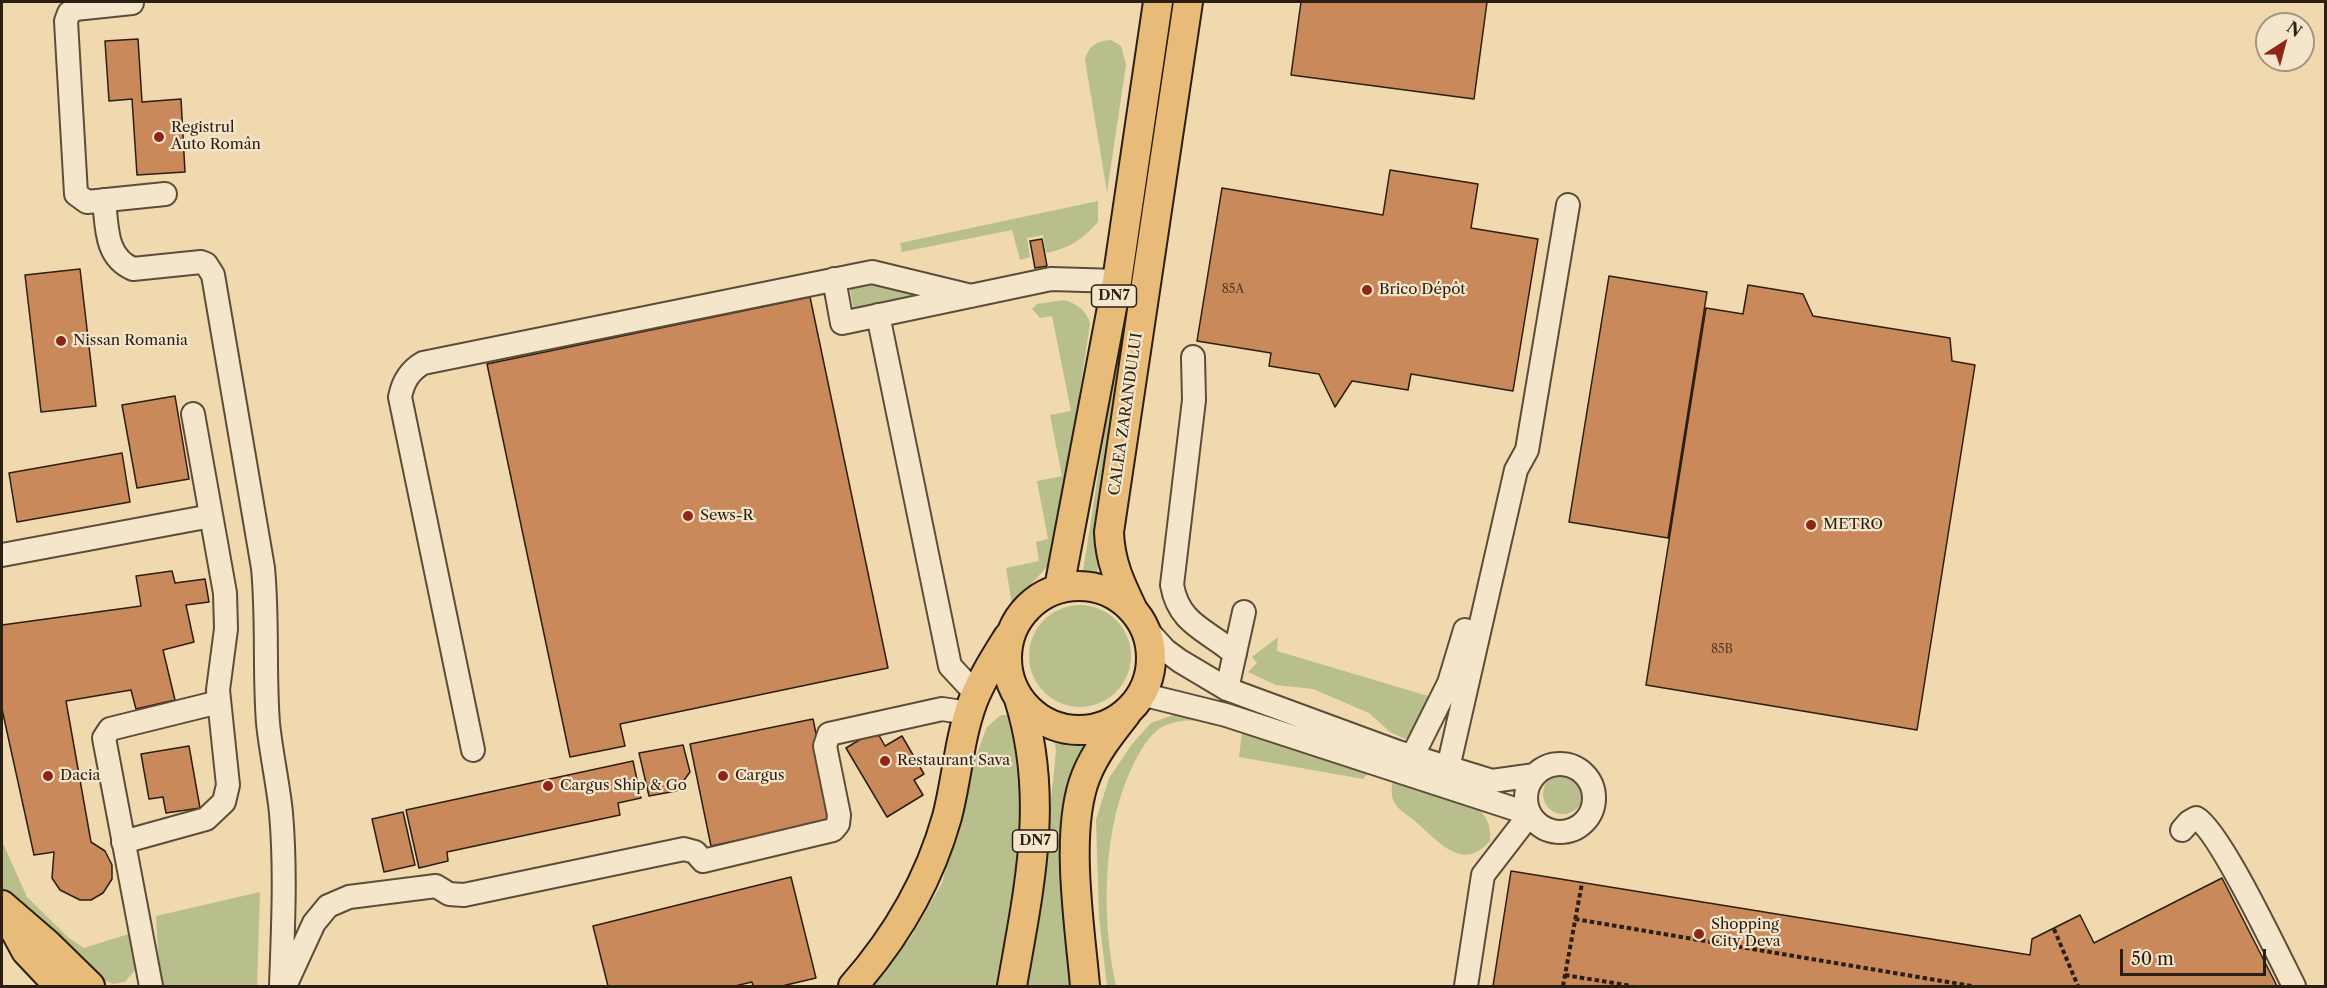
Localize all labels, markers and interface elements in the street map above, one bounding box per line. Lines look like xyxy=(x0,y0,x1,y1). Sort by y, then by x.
north arrow xyxy=(2255,12,2315,72)
text: N xyxy=(2283,17,2306,41)
place label: Registrul Auto Român xyxy=(171,119,261,154)
marker: Registrul Auto Român xyxy=(152,130,166,144)
place label: Brico Dépôt xyxy=(1379,281,1466,299)
house number: 85A xyxy=(1222,283,1244,297)
marker: Brico Dépôt xyxy=(1360,283,1374,297)
road number: DN7 xyxy=(1092,285,1136,307)
street label: CALEA ZARANDULUI xyxy=(1106,331,1146,497)
place label: Nissan Romania xyxy=(73,332,188,350)
marker: Nissan Romania xyxy=(54,334,68,348)
place label: Sews-R xyxy=(700,507,753,525)
marker: Sews-R xyxy=(681,509,695,523)
place label: METRO xyxy=(1823,516,1883,534)
marker: METRO xyxy=(1804,518,1818,532)
house number: 85B xyxy=(1711,643,1733,657)
place label: Restaurant Sava xyxy=(897,752,1010,770)
marker: Restaurant Sava xyxy=(878,754,892,768)
place label: Dacia xyxy=(60,767,100,785)
place label: Cargus xyxy=(735,767,784,785)
marker: Dacia xyxy=(41,769,55,783)
marker: Cargus xyxy=(716,769,730,783)
place label: Cargus Ship & Go xyxy=(560,777,687,795)
marker: Cargus Ship & Go xyxy=(541,779,555,793)
road number: DN7 xyxy=(1012,830,1058,852)
place label: Shopping City Deva xyxy=(1711,916,1781,951)
marker: Shopping City Deva xyxy=(1692,927,1706,941)
scale bar xyxy=(2123,937,2268,975)
text: 50 m xyxy=(2131,948,2174,970)

